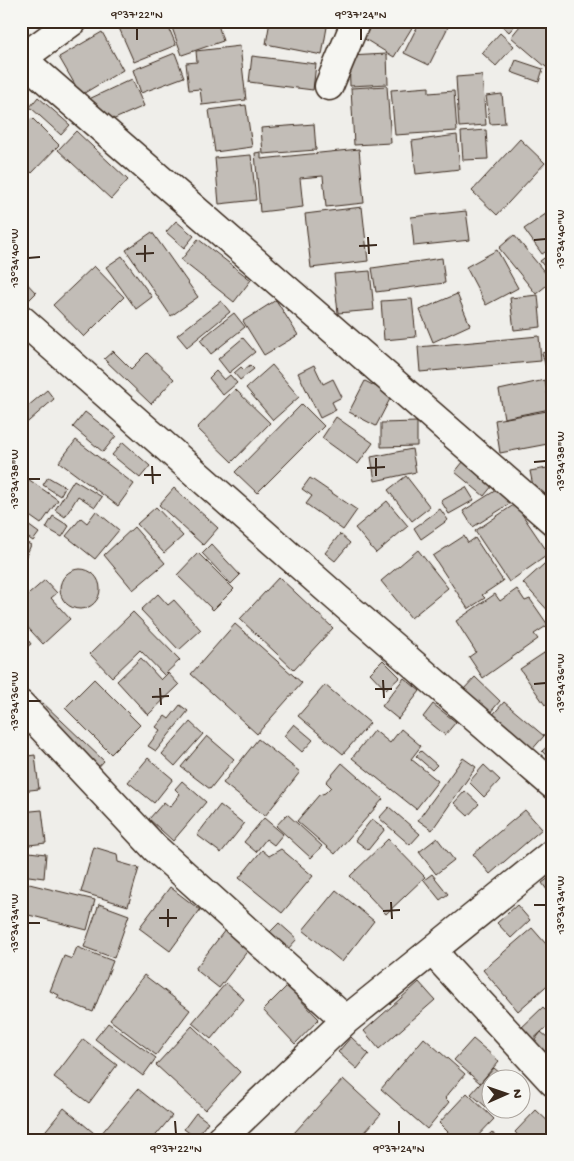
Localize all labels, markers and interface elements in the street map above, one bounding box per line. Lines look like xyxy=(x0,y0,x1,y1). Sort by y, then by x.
text: 9°37'22"N xyxy=(110,9,163,23)
text: 9°37'24"N xyxy=(334,9,387,23)
text: 13°34'40"W xyxy=(555,209,569,270)
text: 13°34'40"W xyxy=(9,228,23,289)
text: 13°34'38"W xyxy=(555,431,569,492)
text: 13°34'38"W xyxy=(9,449,23,510)
text: 13°34'36"W xyxy=(555,654,569,713)
text: 13°34'36"W xyxy=(9,672,23,731)
text: 13°34'34"W xyxy=(555,876,569,935)
text: 13°34'34"W xyxy=(9,894,23,953)
north arrow xyxy=(482,1068,532,1118)
text: N xyxy=(508,1089,525,1098)
text: 9°37'22"N xyxy=(149,1143,202,1157)
text: 9°37'24"N xyxy=(372,1143,425,1157)

